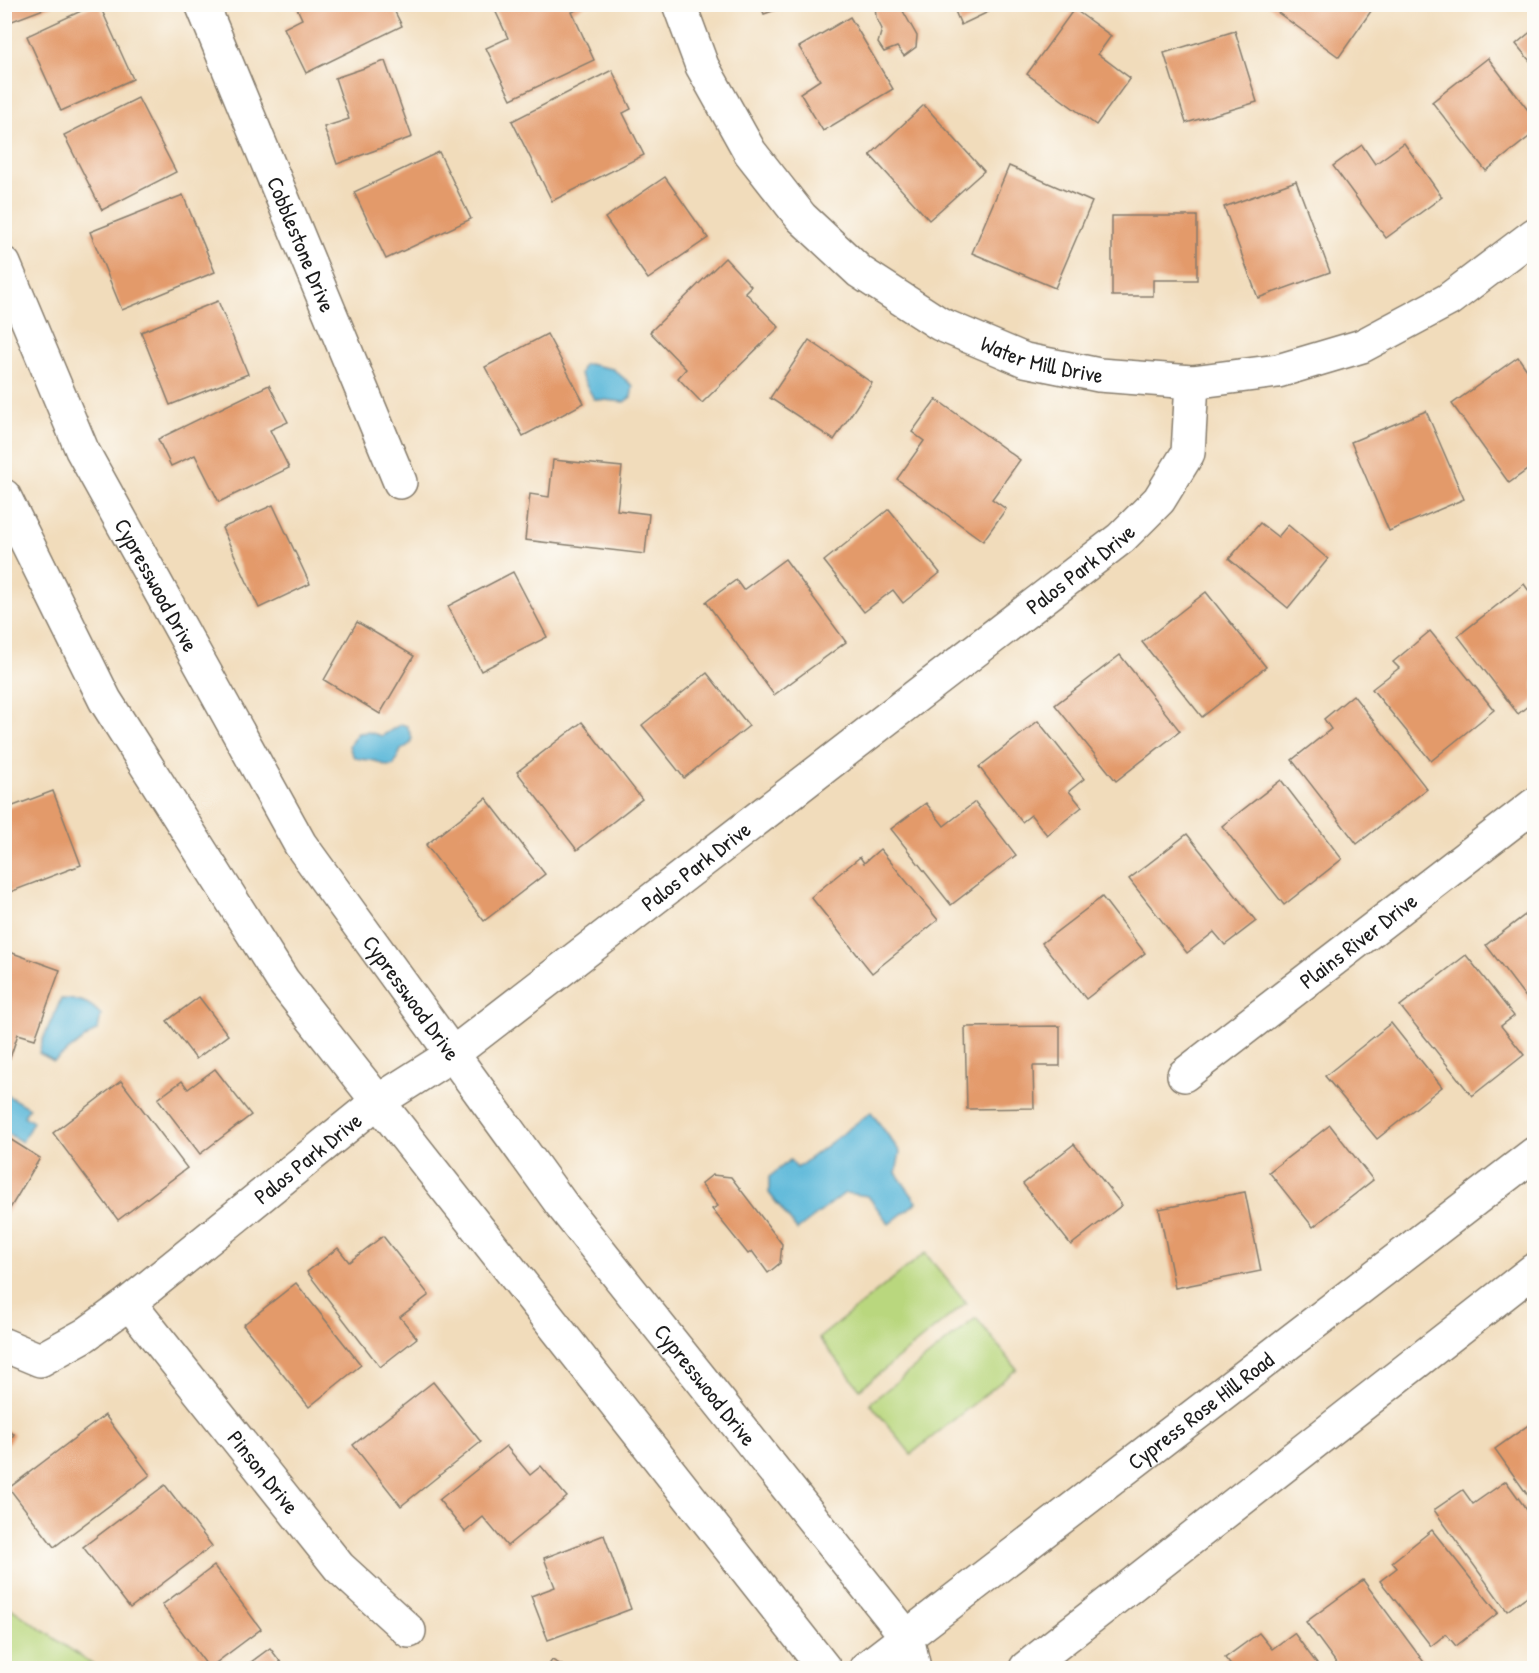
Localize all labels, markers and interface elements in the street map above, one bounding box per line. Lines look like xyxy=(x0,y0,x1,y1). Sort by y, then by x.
street label: Cobblestone Drive xyxy=(260,172,343,317)
street label: Water Mill Drive xyxy=(976,328,1106,391)
street label: Cypresswood Drive xyxy=(108,513,206,657)
street label: Palos Park Drive xyxy=(1020,517,1142,621)
street label: Palos Park Drive xyxy=(635,814,757,918)
street label: Plains River Drive xyxy=(1293,886,1423,996)
street label: Cypresswood Drive xyxy=(356,929,467,1067)
street label: Palos Park Drive xyxy=(247,1105,368,1211)
street label: Cypresswood Drive xyxy=(648,1317,764,1452)
street label: Cypress Rose Hill Road xyxy=(1121,1345,1280,1477)
street label: Pinson Drive xyxy=(221,1424,306,1520)

